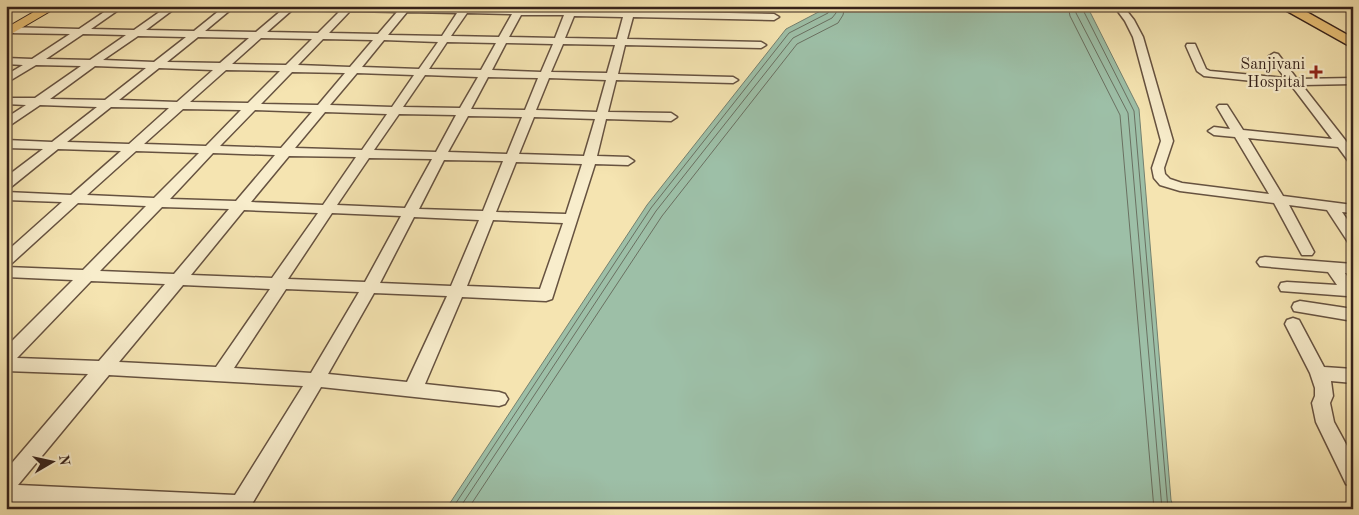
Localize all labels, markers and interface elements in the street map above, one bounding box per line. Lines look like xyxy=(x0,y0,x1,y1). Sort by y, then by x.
place label: Sanjivani Hospital xyxy=(1240,57,1305,91)
marker: Sanjivani Hospital xyxy=(1309,65,1323,79)
north arrow xyxy=(28,438,78,488)
text: N xyxy=(56,454,72,467)

